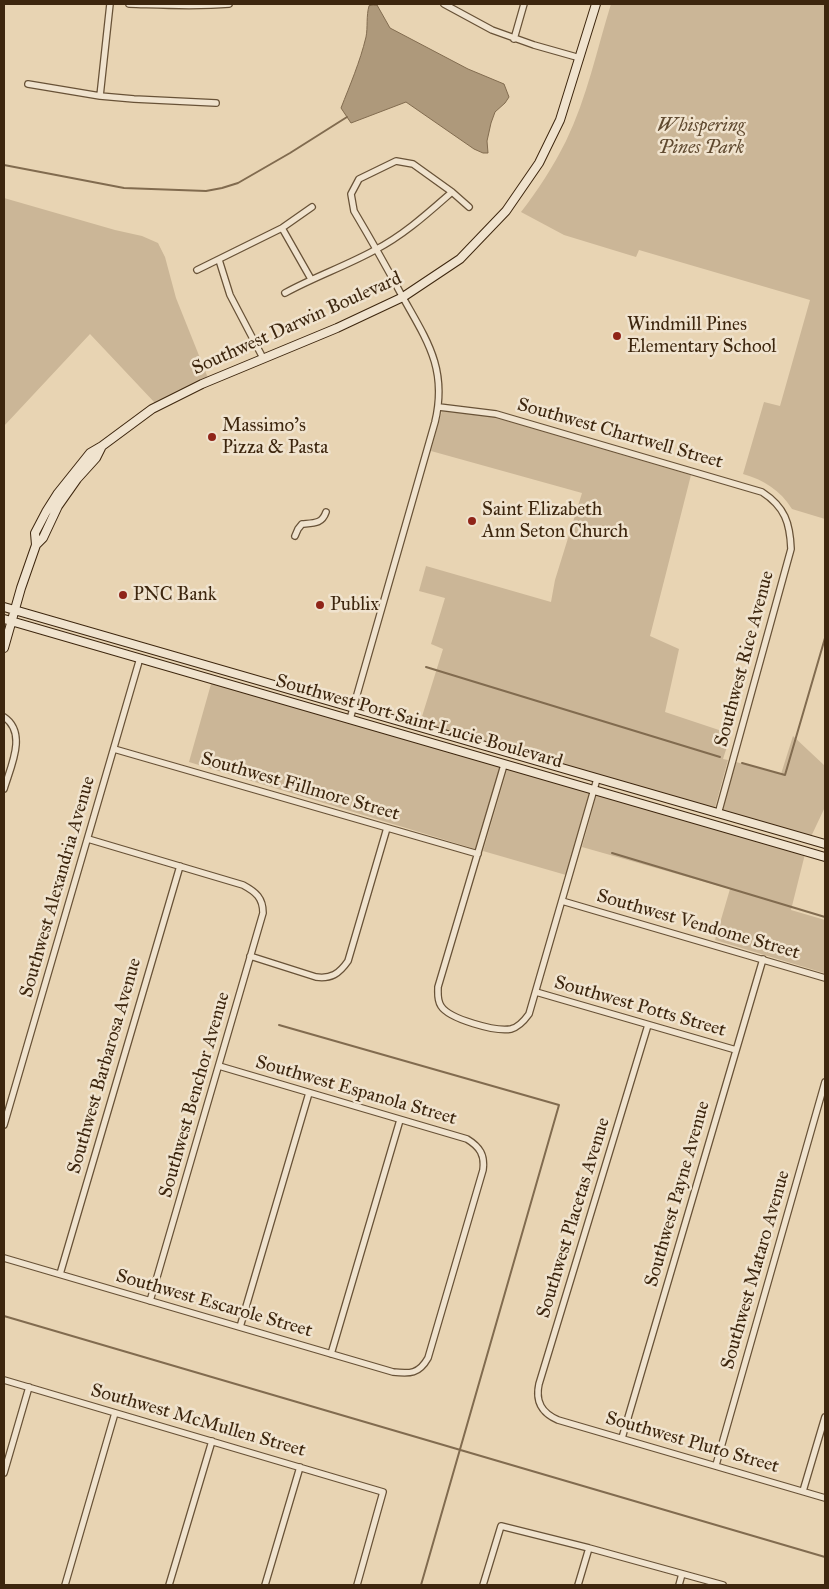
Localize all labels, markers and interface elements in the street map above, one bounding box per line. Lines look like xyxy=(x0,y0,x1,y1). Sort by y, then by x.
park label: Whispering Pines Park xyxy=(657,115,745,159)
street label: Southwest Darwin Boulevard xyxy=(189,267,405,381)
place label: Windmill Pines Elementary School xyxy=(627,314,776,358)
marker: Windmill Pines Elementary School xyxy=(611,330,623,342)
street label: Southwest Chartwell Street xyxy=(515,394,725,474)
place label: Massimo's Pizza & Pasta xyxy=(222,415,328,459)
marker: Massimo's Pizza & Pasta xyxy=(206,431,218,443)
place label: Saint Elizabeth Ann Seton Church xyxy=(482,499,628,543)
marker: Saint Elizabeth Ann Seton Church xyxy=(466,515,478,527)
street label: Southwest Rice Avenue xyxy=(711,568,779,750)
place label: PNC Bank xyxy=(133,584,217,606)
marker: PNC Bank xyxy=(117,589,129,601)
place label: Publix xyxy=(330,594,379,616)
marker: Publix xyxy=(314,599,326,611)
street label: Southwest Port Saint Lucie Boulevard xyxy=(273,670,565,774)
street label: Southwest Fillmore Street xyxy=(198,748,402,826)
street label: Southwest Alexandria Avenue xyxy=(15,774,101,1000)
street label: Southwest Vendome Street xyxy=(594,885,802,965)
street label: Southwest Barbarosa Avenue xyxy=(63,955,147,1177)
street label: Southwest Potts Street xyxy=(551,972,729,1042)
street label: Southwest Benchor Avenue xyxy=(155,989,235,1201)
street label: Southwest Espanola Street xyxy=(253,1051,459,1131)
street label: Southwest Payne Avenue xyxy=(641,1098,715,1290)
street label: Southwest Placetas Avenue xyxy=(533,1115,615,1321)
street label: Southwest Mataro Avenue xyxy=(717,1168,795,1372)
street label: Southwest Escarole Street xyxy=(113,1265,315,1343)
street label: Southwest McMullen Street xyxy=(88,1379,308,1463)
street label: Southwest Pluto Street xyxy=(603,1407,781,1479)

